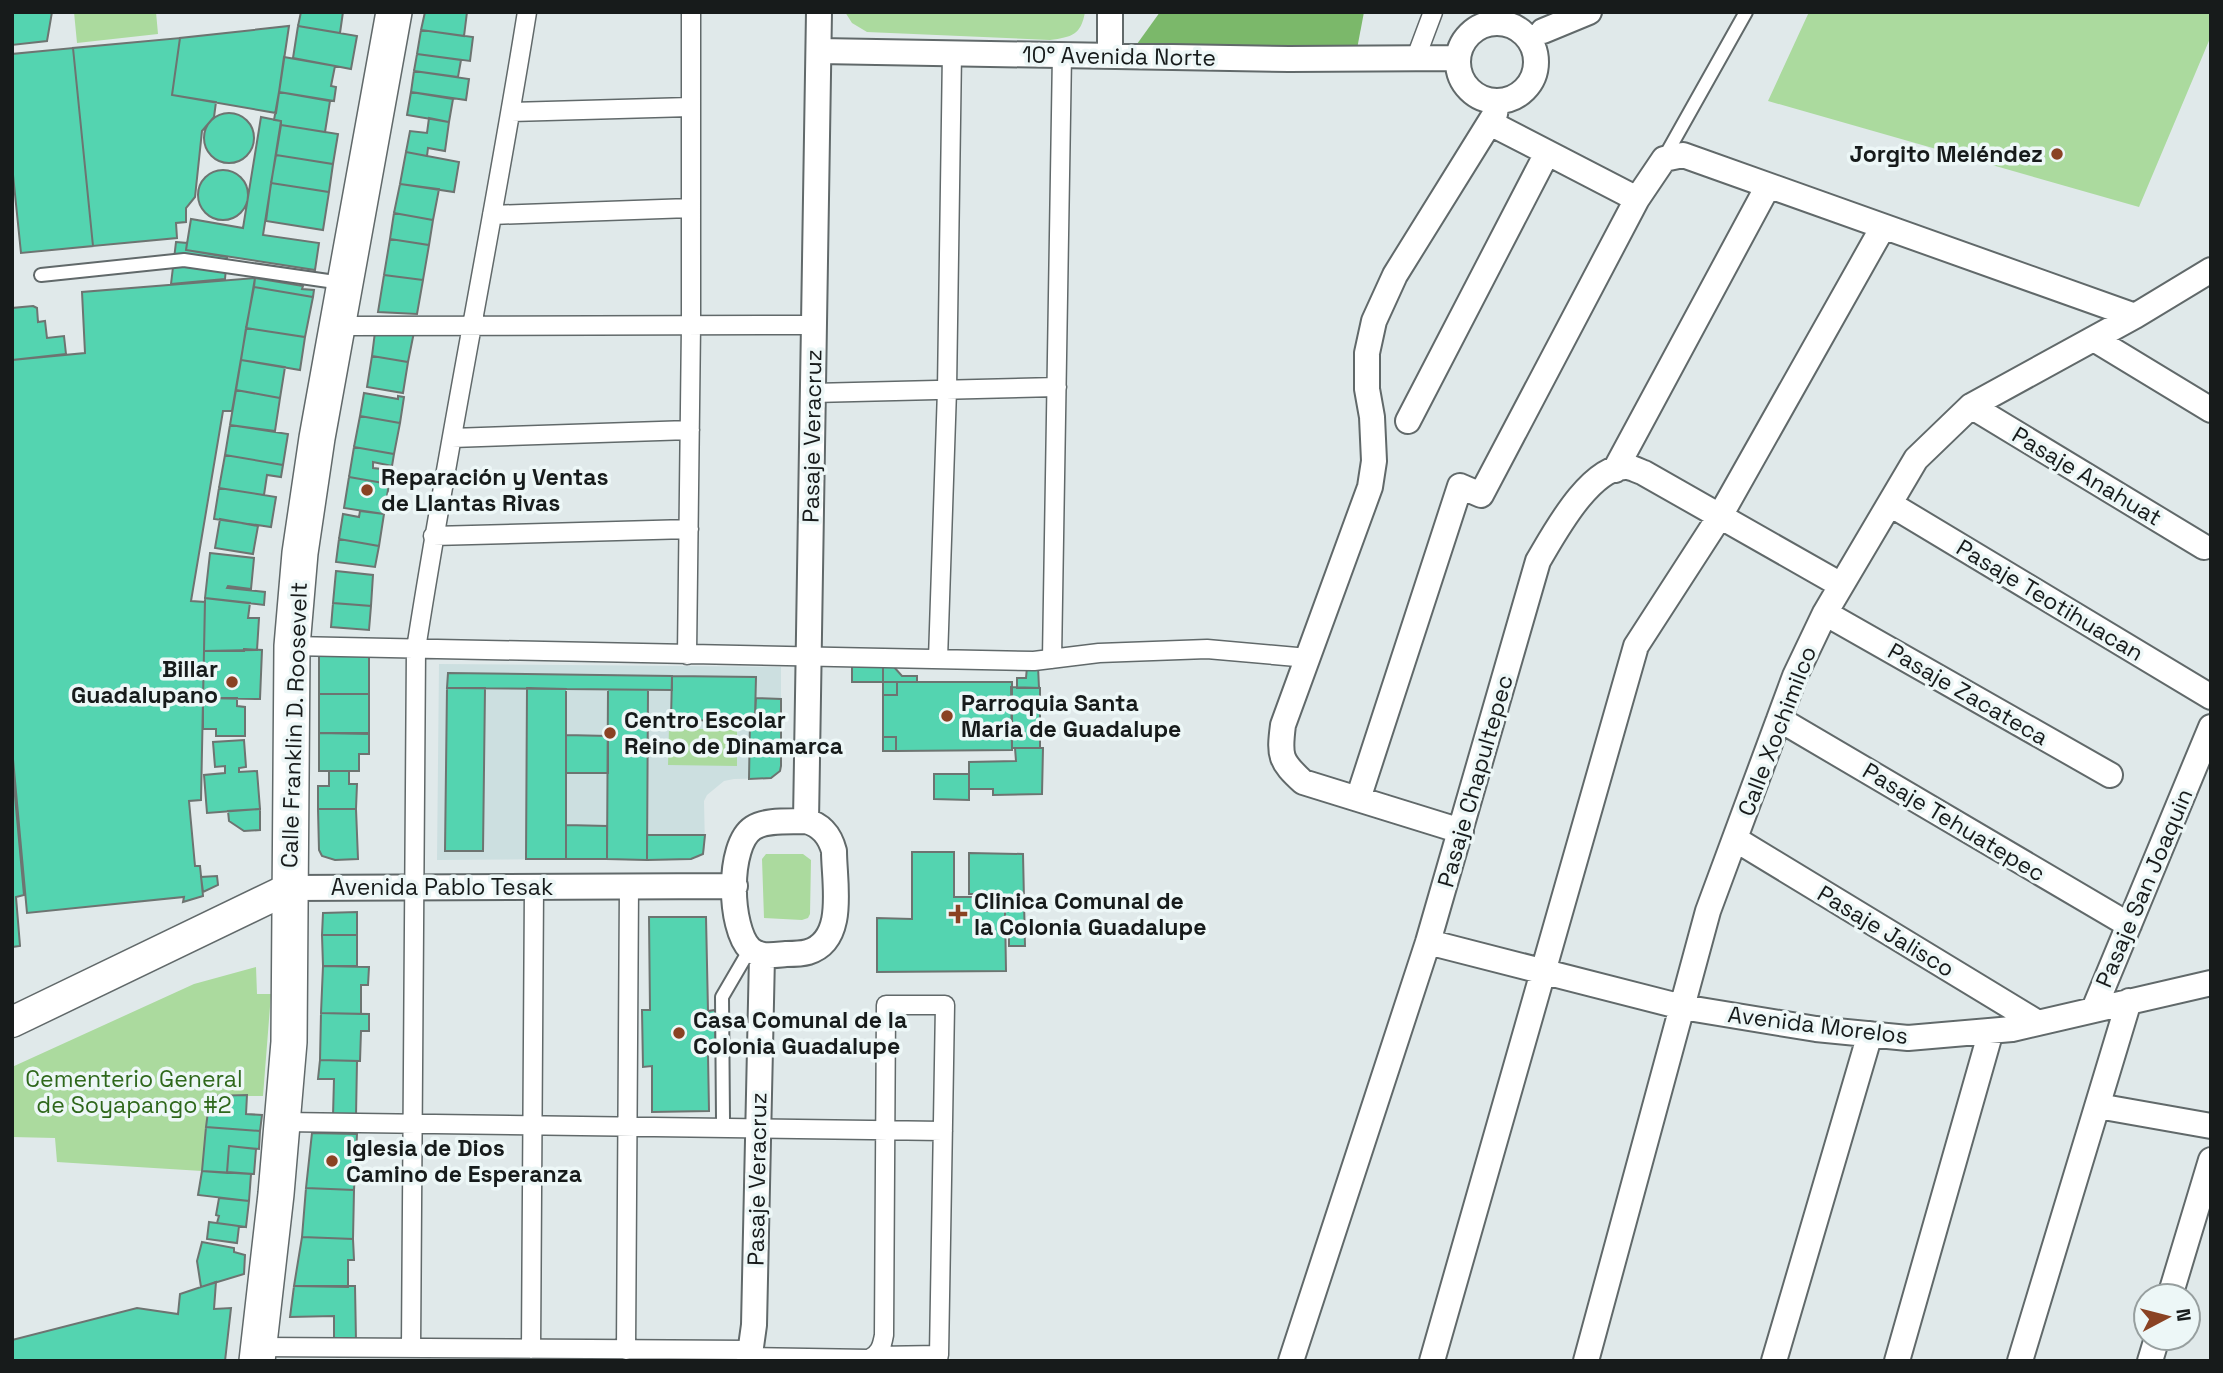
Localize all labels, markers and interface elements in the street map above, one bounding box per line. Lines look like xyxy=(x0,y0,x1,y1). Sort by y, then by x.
street label: 10° Avenida Norte xyxy=(1022,39,1216,73)
place label: Jorgito Meléndez xyxy=(1850,139,2043,169)
marker: Jorgito Meléndez xyxy=(2049,146,2065,162)
street label: Pasaje Veracruz xyxy=(795,349,829,523)
street label: Pasaje Anahuat xyxy=(2007,419,2167,533)
place label: Reparación y Ventas de Llantas Rivas xyxy=(381,462,608,518)
marker: Reparación y Ventas de Llantas Rivas xyxy=(359,482,375,498)
street label: Pasaje Teotihuacan xyxy=(1951,532,2149,668)
street label: Calle Franklin D. Roosevelt xyxy=(274,581,314,869)
street label: Pasaje Zacateca xyxy=(1882,636,2054,752)
street label: Calle Xochimilco xyxy=(1731,642,1823,820)
place label: Billar Guadalupano xyxy=(71,654,218,710)
street label: Pasaje Chapultepec xyxy=(1430,671,1520,891)
marker: Billar Guadalupano xyxy=(224,674,240,690)
place label: Parroquia Santa Maria de Guadalupe xyxy=(961,688,1181,744)
place label: Centro Escolar Reino de Dinamarca xyxy=(624,705,843,761)
marker: Parroquia Santa Maria de Guadalupe xyxy=(939,708,955,724)
marker: Centro Escolar Reino de Dinamarca xyxy=(602,725,618,741)
street label: Pasaje Tehuatepec xyxy=(1857,756,2051,888)
street label: Pasaje San Joaquin xyxy=(2089,784,2199,992)
street label: Avenida Pablo Tesak xyxy=(331,872,553,902)
street label: Pasaje Jalisco xyxy=(1812,878,1960,984)
place label: Clinica Comunal de la Colonia Guadalupe xyxy=(974,886,1206,942)
marker: Clinica Comunal de la Colonia Guadalupe xyxy=(948,904,968,924)
street label: Avenida Morelos xyxy=(1726,999,1910,1051)
place label: Casa Comunal de la Colonia Guadalupe xyxy=(693,1005,907,1061)
marker: Casa Comunal de la Colonia Guadalupe xyxy=(671,1025,687,1041)
park label: Cementerio General de Soyapango #2 xyxy=(25,1064,243,1120)
street label: Pasaje Veracruz xyxy=(740,1092,774,1266)
place label: Iglesia de Dios Camino de Esperanza xyxy=(346,1133,582,1189)
marker: Iglesia de Dios Camino de Esperanza xyxy=(324,1153,340,1169)
north arrow xyxy=(2132,1282,2202,1352)
text: N xyxy=(2170,1307,2197,1323)

